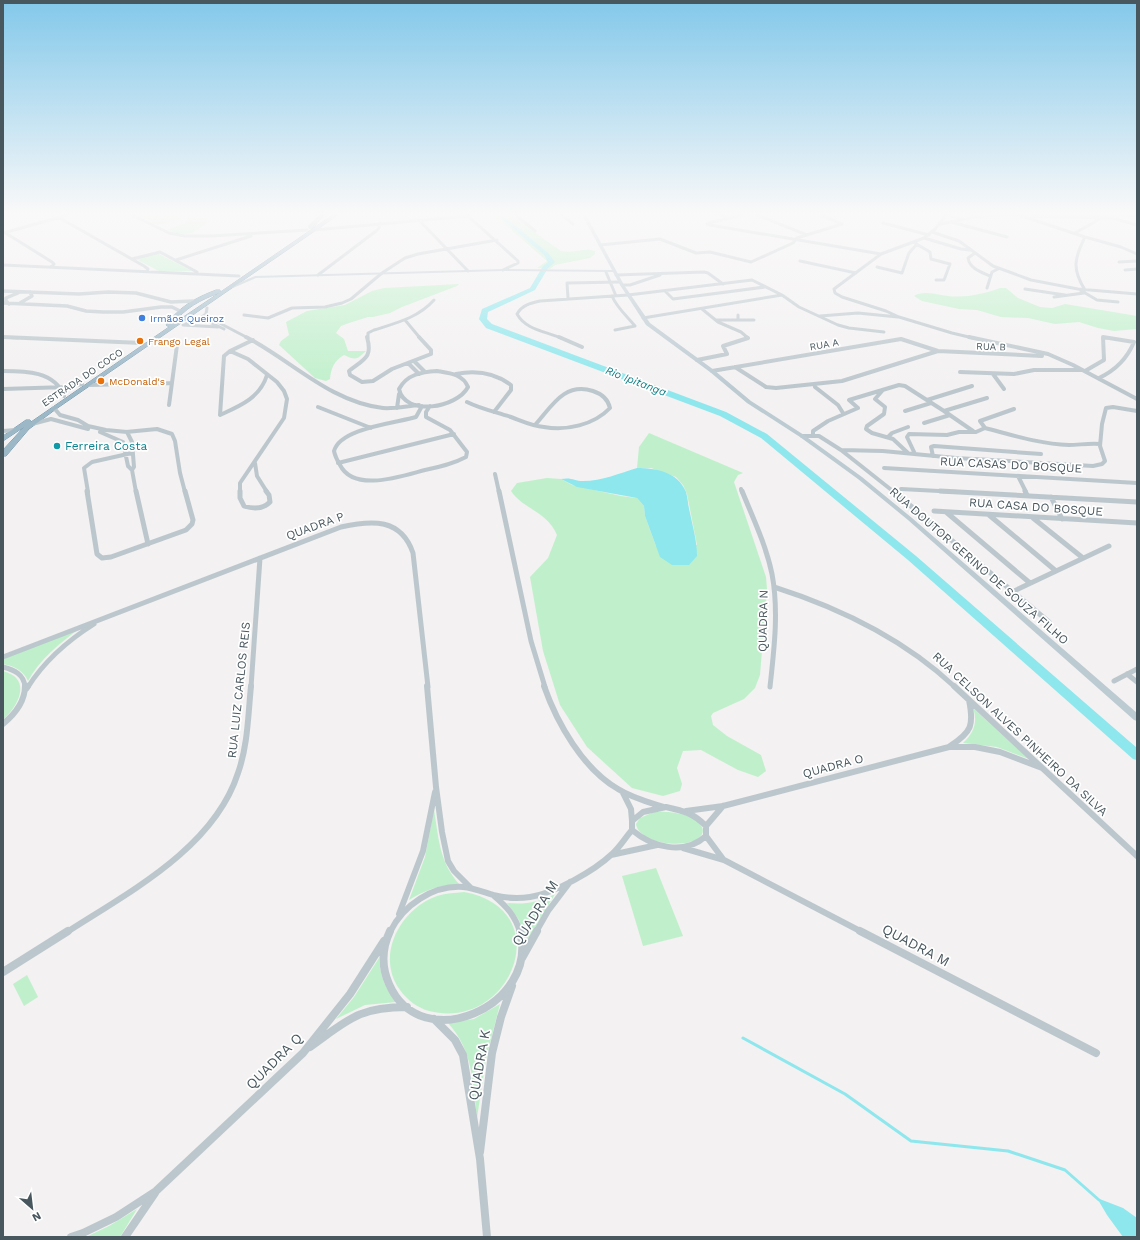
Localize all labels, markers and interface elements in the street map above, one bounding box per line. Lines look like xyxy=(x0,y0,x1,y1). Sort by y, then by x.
marker: Irmãos Queiroz xyxy=(137,313,147,323)
place label: Irmãos Queiroz xyxy=(150,313,224,324)
marker: Frango Legal xyxy=(135,336,145,346)
place label: Frango Legal xyxy=(148,336,210,347)
street label: RUA A xyxy=(809,336,840,352)
street label: RUA B xyxy=(976,340,1006,353)
street label: ESTRADA DO COCO xyxy=(40,346,125,409)
water label: Rio Ipitanga xyxy=(604,364,668,399)
marker: McDonald's xyxy=(96,376,106,386)
place label: McDonald's xyxy=(109,376,165,387)
place label: Ferreira Costa xyxy=(65,439,147,453)
marker: Ferreira Costa xyxy=(52,441,62,451)
street label: RUA CASAS DO BOSQUE xyxy=(940,454,1083,476)
street label: RUA DOUTOR GERINO DE SOUZA FILHO xyxy=(887,485,1071,647)
street label: RUA CASA DO BOSQUE xyxy=(969,495,1104,519)
street label: QUADRA P xyxy=(284,509,346,543)
street label: QUADRA N xyxy=(755,590,771,652)
street label: RUA LUIZ CARLOS REIS xyxy=(225,621,253,759)
street label: RUA CELSON ALVES PINHEIRO DA SILVA xyxy=(930,649,1110,819)
street label: QUADRA O xyxy=(801,751,865,781)
street label: QUADRA M xyxy=(509,877,561,949)
street label: QUADRA M xyxy=(880,921,952,969)
street label: QUADRA K xyxy=(465,1028,493,1102)
street label: QUADRA Q xyxy=(243,1030,305,1092)
north arrow xyxy=(12,1188,52,1228)
text: N xyxy=(30,1209,43,1224)

